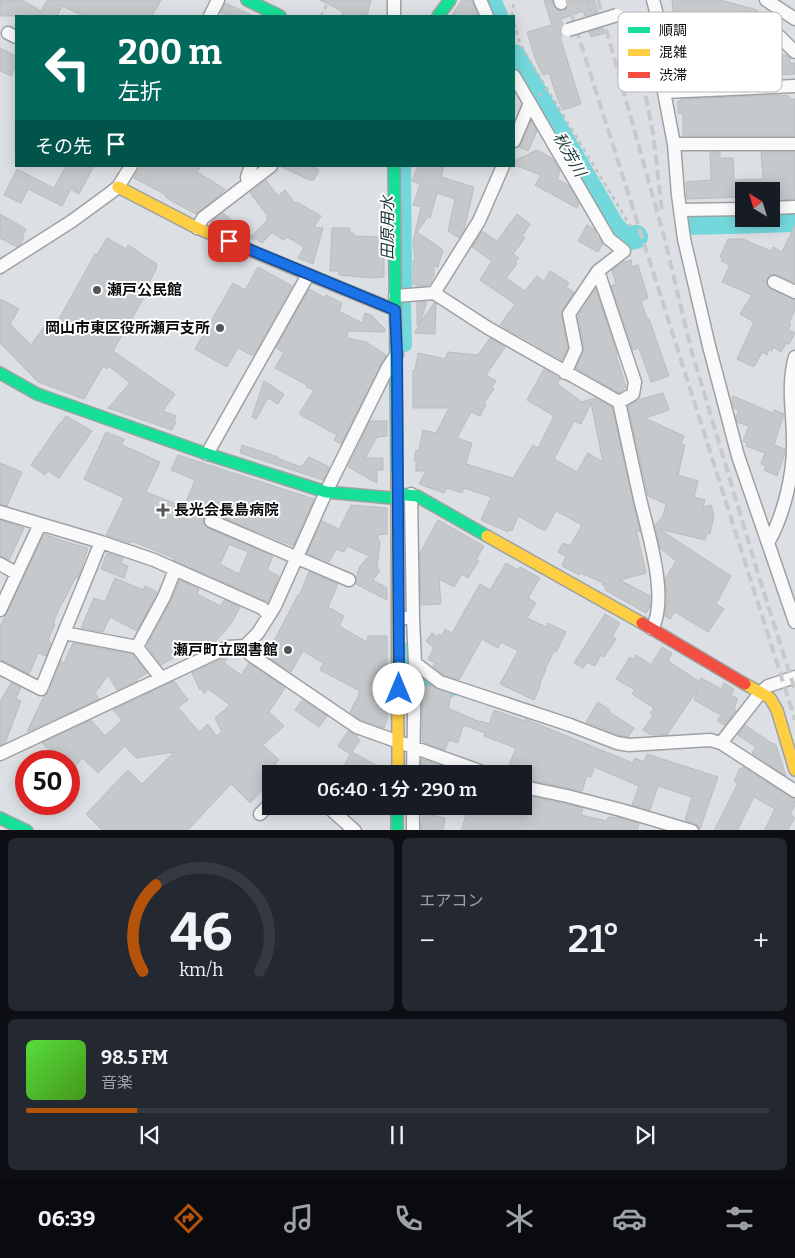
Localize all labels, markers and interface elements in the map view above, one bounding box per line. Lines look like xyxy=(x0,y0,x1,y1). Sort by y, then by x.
legend xyxy=(618,12,782,92)
text: 順調 xyxy=(659,22,687,39)
text: 200 m xyxy=(118,31,222,73)
icon: left xyxy=(35,35,100,100)
text: 混雑 xyxy=(659,44,687,61)
text: 渋滞 xyxy=(659,67,687,84)
text: 左折 xyxy=(118,78,162,105)
water label: 秋芳川 xyxy=(549,129,591,182)
icon: arrive xyxy=(102,130,130,158)
text: その先 xyxy=(35,135,92,158)
north arrow xyxy=(735,182,780,228)
map controls xyxy=(735,182,780,227)
water label: 田原用水 xyxy=(378,194,397,260)
pin xyxy=(208,220,250,262)
icon: arrive xyxy=(215,227,243,255)
place label: 瀬戸公民館 xyxy=(107,281,182,299)
marker: 瀬戸公民館 xyxy=(91,284,103,296)
place label: 岡山市東区役所瀬戸支所 xyxy=(45,319,210,337)
marker: 岡山市東区役所瀬戸支所 xyxy=(214,322,226,334)
place label: 長光会長島病院 xyxy=(174,501,279,519)
marker: 長光会長島病院 xyxy=(156,503,170,517)
place label: 瀬戸町立図書館 xyxy=(173,641,278,659)
marker: 瀬戸町立図書館 xyxy=(282,644,294,656)
position arrow xyxy=(372,662,424,714)
speed limit sign: 50 xyxy=(15,750,80,815)
text: 06:40 · 1 分 · 290 m xyxy=(317,778,477,801)
text: エアコン xyxy=(420,891,484,910)
text: 46 xyxy=(170,901,232,964)
text: 21° xyxy=(568,916,620,962)
text: − xyxy=(420,924,435,957)
text: + xyxy=(753,924,769,957)
text: km/h xyxy=(179,959,223,981)
text: 98.5 FM xyxy=(101,1046,168,1069)
text: 音楽 xyxy=(101,1073,133,1092)
icon: previous xyxy=(136,1121,164,1149)
icon: pause xyxy=(383,1121,411,1149)
icon: next xyxy=(631,1121,659,1149)
icon: directions xyxy=(171,1201,206,1236)
icon: music xyxy=(281,1201,316,1236)
icon: phone xyxy=(391,1201,426,1236)
icon: climate xyxy=(502,1201,537,1236)
icon: car xyxy=(612,1201,647,1236)
icon: filters xyxy=(722,1201,757,1236)
text: 06:39 xyxy=(38,1205,95,1232)

